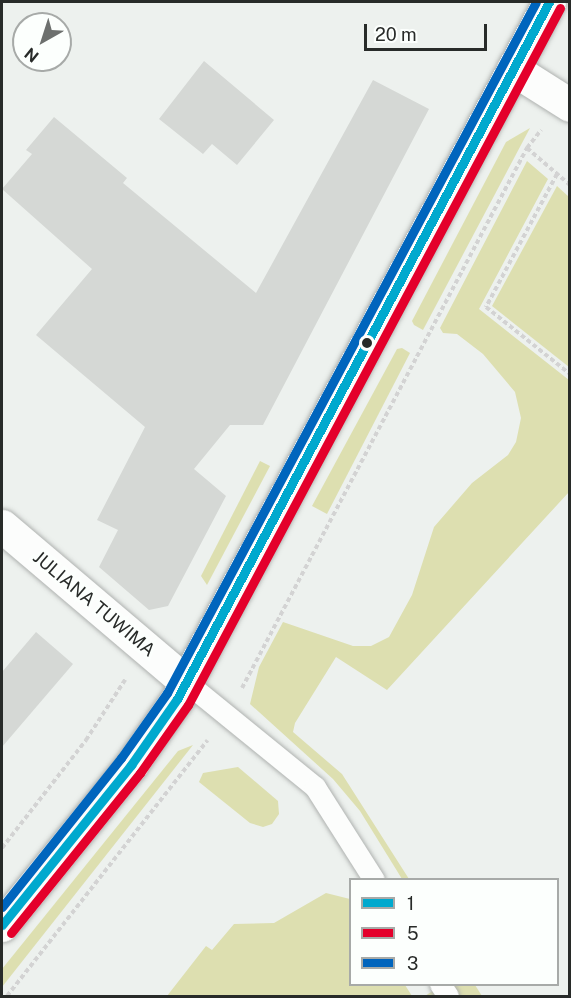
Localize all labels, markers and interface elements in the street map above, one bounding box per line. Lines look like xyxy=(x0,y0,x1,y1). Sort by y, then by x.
north arrow xyxy=(12,12,72,72)
scale bar xyxy=(367,12,490,50)
text: 20 m xyxy=(375,24,417,45)
text: N xyxy=(21,44,42,66)
unlabelled marker xyxy=(361,337,373,349)
street label: JULIANA TUWIMA xyxy=(29,547,159,661)
legend xyxy=(349,878,559,986)
text: 1 xyxy=(407,893,414,914)
text: 5 xyxy=(407,923,419,944)
text: 3 xyxy=(407,953,418,974)

